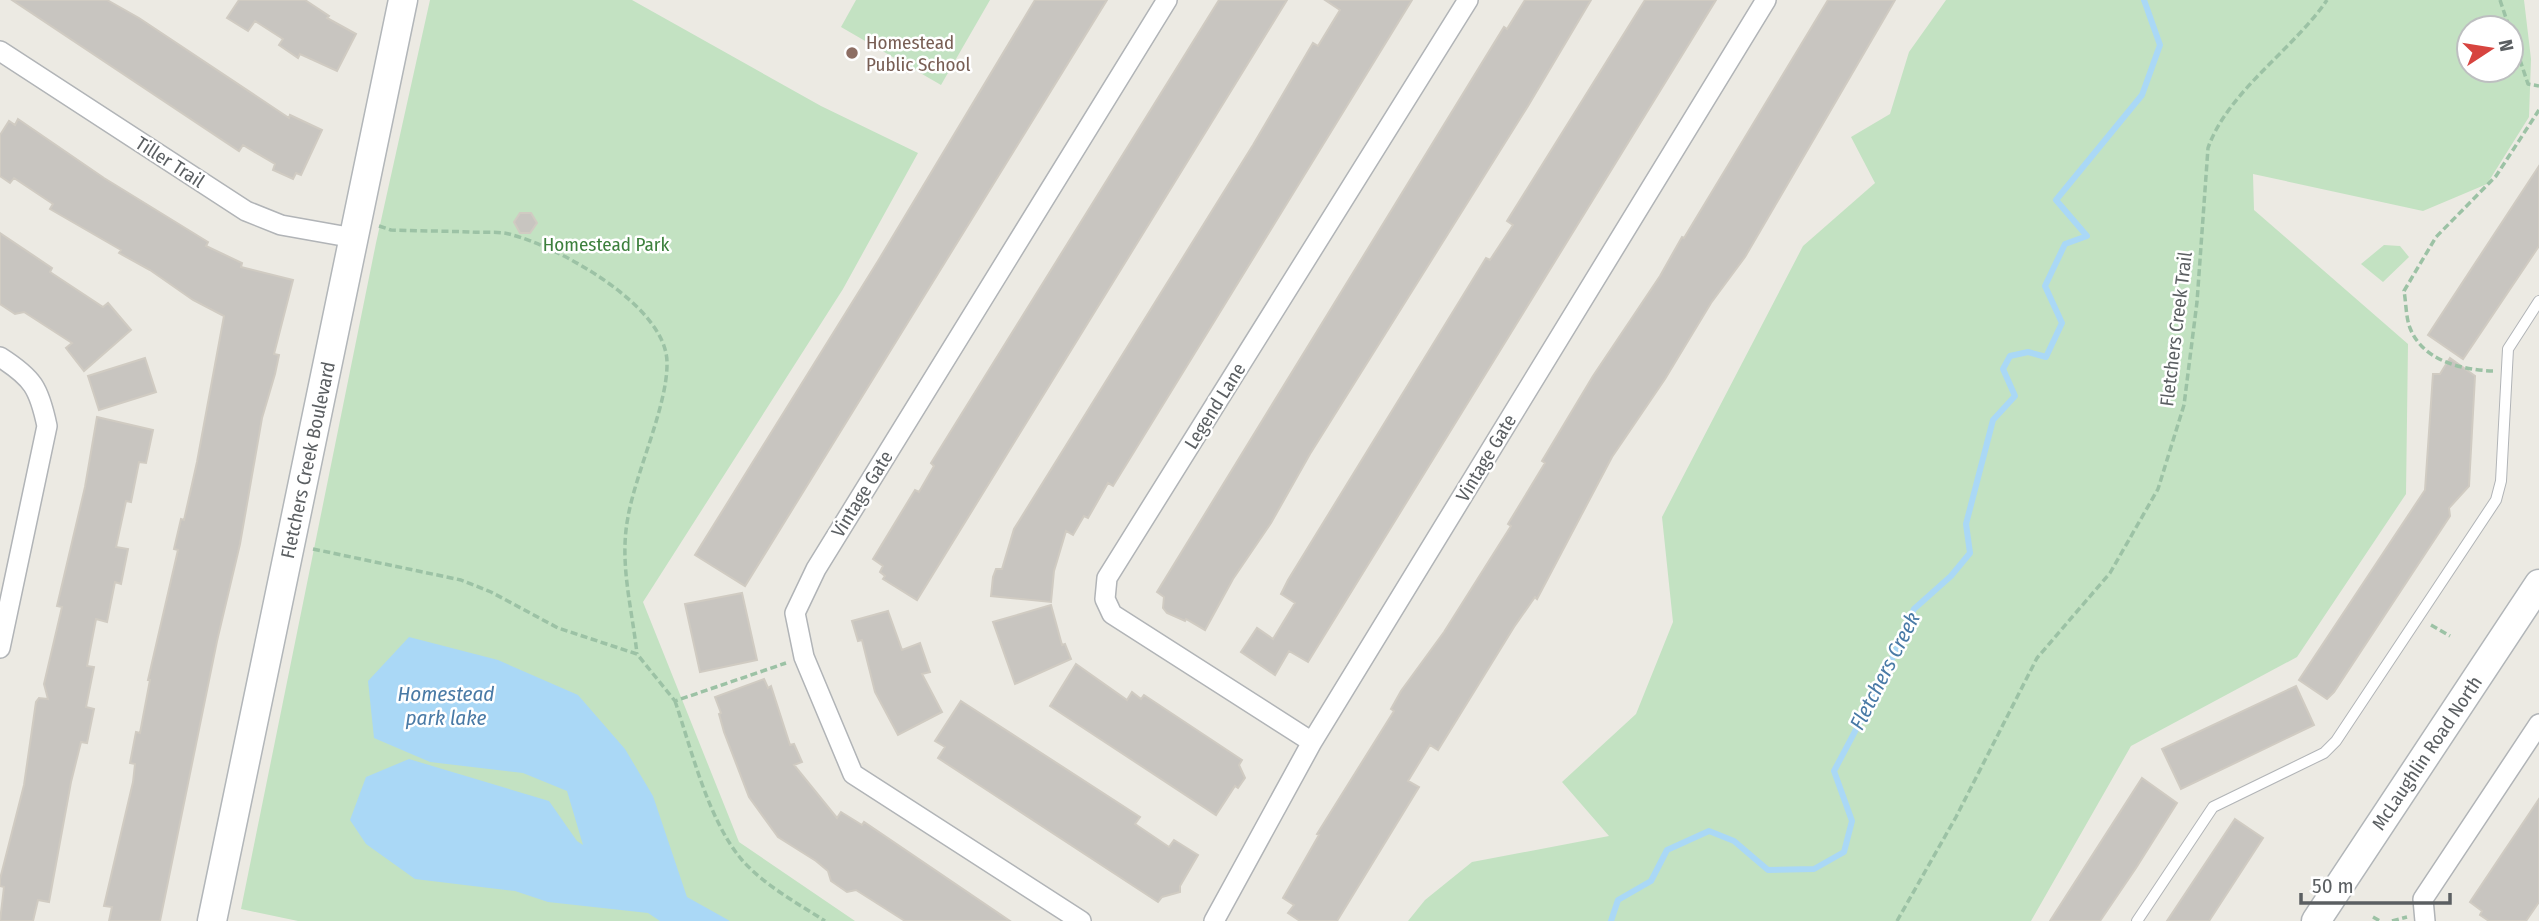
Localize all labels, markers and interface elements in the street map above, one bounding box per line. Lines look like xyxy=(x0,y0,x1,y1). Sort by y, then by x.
north arrow xyxy=(2455,14,2525,84)
place label: Homestead Public School xyxy=(866,31,971,76)
text: N xyxy=(2494,38,2519,54)
marker: Homestead Public School xyxy=(844,45,860,61)
street label: Tiller Trail xyxy=(131,131,209,193)
park label: Homestead Park xyxy=(543,233,669,256)
street label: Fletchers Creek Trail xyxy=(2155,250,2197,408)
street label: Fletchers Creek Boulevard xyxy=(276,359,340,561)
street label: Legend Lane xyxy=(1180,359,1250,453)
street label: Vintage Gate xyxy=(1451,410,1521,506)
street label: Vintage Gate xyxy=(826,446,898,542)
water label: Fletchers Creek xyxy=(1844,608,1926,734)
street label: McLaughlin Road North xyxy=(2367,672,2487,834)
water label: Homestead park lake xyxy=(398,681,494,731)
scale bar xyxy=(2301,862,2450,906)
text: 50 m xyxy=(2312,873,2354,899)

